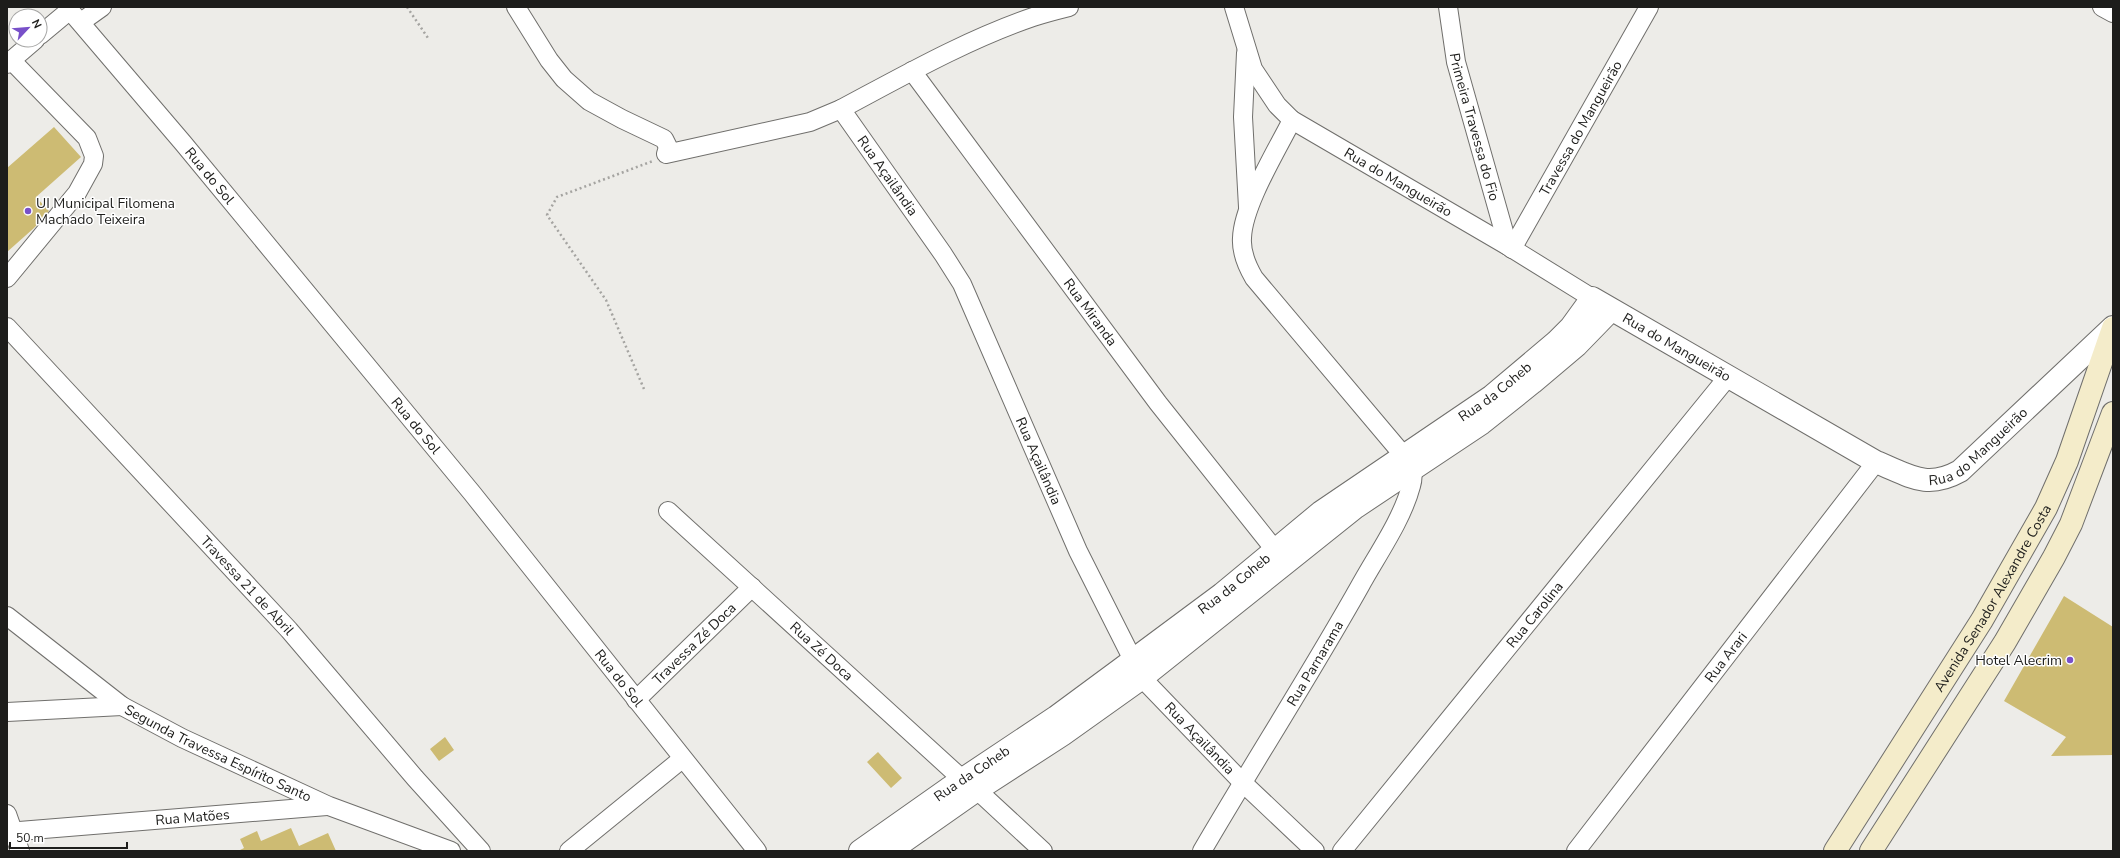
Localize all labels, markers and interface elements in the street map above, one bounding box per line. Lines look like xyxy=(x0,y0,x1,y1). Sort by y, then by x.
north arrow xyxy=(8,8,48,48)
text: N xyxy=(28,17,45,31)
street label: Primeira Travessa do Fio xyxy=(1445,52,1504,203)
street label: Travessa do Mangueirão xyxy=(1535,57,1627,199)
street label: Rua Açailândia xyxy=(853,132,922,220)
street label: Rua do Sol xyxy=(180,143,239,209)
street label: Rua do Mangueirão xyxy=(1340,143,1456,221)
place label: UI Municipal Filomena Machado Teixeira xyxy=(36,194,175,229)
marker: UI Municipal Filomena Machado Teixeira xyxy=(23,206,33,216)
street label: Rua Miranda xyxy=(1059,275,1121,350)
street label: Rua do Mangueirão xyxy=(1619,309,1734,386)
street label: Rua da Coheb xyxy=(1455,358,1536,426)
street label: Rua do Sol xyxy=(387,393,445,459)
street label: Rua do Mangueirão xyxy=(1928,403,2032,490)
street label: Rua Açailândia xyxy=(1011,414,1066,508)
street label: Avenida Senador Alexandre Costa xyxy=(1930,501,2056,696)
street label: Travessa 21 de Abril xyxy=(196,532,299,640)
street label: Rua da Coheb xyxy=(1194,549,1274,619)
street label: Rua Carolina xyxy=(1502,578,1568,652)
street label: Travessa Zé Doca xyxy=(648,599,740,689)
street label: Rua Parnarama xyxy=(1282,617,1348,710)
street label: Rua Zé Doca xyxy=(786,618,857,685)
street label: Rua Arari xyxy=(1700,628,1752,687)
street label: Rua do Sol xyxy=(590,646,648,712)
place label: Hotel Alecrim xyxy=(1975,651,2062,670)
marker: Hotel Alecrim xyxy=(2065,655,2075,665)
street label: Rua Açailândia xyxy=(1160,698,1239,779)
street label: Segunda Travessa Espírito Santo xyxy=(121,700,315,807)
street label: Rua da Coheb xyxy=(930,741,1014,806)
street label: Rua Matões xyxy=(155,805,231,830)
scale bar xyxy=(10,824,127,850)
text: 50 m xyxy=(16,830,44,846)

